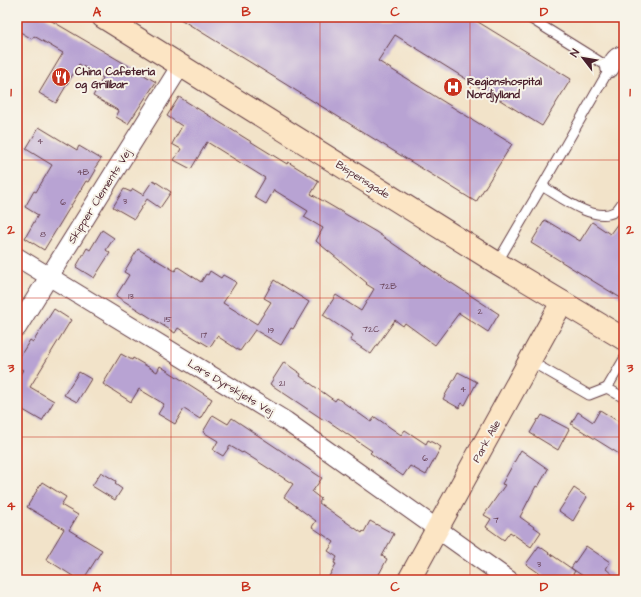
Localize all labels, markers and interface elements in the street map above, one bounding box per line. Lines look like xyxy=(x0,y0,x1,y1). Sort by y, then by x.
text: A xyxy=(93,3,102,21)
text: B xyxy=(241,3,251,21)
text: C xyxy=(390,3,400,21)
text: D xyxy=(540,3,549,21)
north arrow xyxy=(563,38,603,78)
text: N xyxy=(567,46,583,60)
place label: China Cafeteria og Grillbar xyxy=(75,64,155,94)
restaurant icon: China Cafeteria og Grillbar xyxy=(50,66,72,88)
place label: Regionshospital Nordjylland xyxy=(467,74,542,104)
hospital icon: Regionshospital Nordjylland xyxy=(442,76,464,98)
text: 1 xyxy=(10,83,12,101)
text: 1 xyxy=(629,83,631,101)
house number: 4 xyxy=(37,135,43,148)
street label: Skipper Clements Vej xyxy=(64,146,135,246)
street label: Bispensgade xyxy=(332,157,393,203)
house number: 4B xyxy=(77,166,90,179)
house number: 3 xyxy=(123,195,128,208)
house number: 6 xyxy=(60,196,66,209)
text: 2 xyxy=(6,221,15,239)
text: 2 xyxy=(625,221,634,239)
house number: 8 xyxy=(40,228,46,241)
house number: 72B xyxy=(379,280,397,293)
house number: 13 xyxy=(128,290,134,303)
house number: 2 xyxy=(477,305,483,318)
house number: 15 xyxy=(164,313,172,326)
house number: 72C xyxy=(362,323,380,336)
house number: 19 xyxy=(268,324,274,337)
house number: 17 xyxy=(201,329,208,342)
street label: Lars Dyrskjøts Vej xyxy=(184,356,277,420)
text: 3 xyxy=(7,359,15,377)
text: 3 xyxy=(626,359,634,377)
house number: 21 xyxy=(279,377,285,390)
house number: 4 xyxy=(460,383,466,396)
street label: Park Alle xyxy=(469,417,504,465)
house number: 6 xyxy=(422,452,428,465)
text: 4 xyxy=(7,497,16,515)
text: 4 xyxy=(626,497,635,515)
house number: 7 xyxy=(493,514,499,527)
house number: 3 xyxy=(537,558,542,571)
text: A xyxy=(93,578,102,596)
text: B xyxy=(241,578,251,596)
text: C xyxy=(390,578,400,596)
text: D xyxy=(540,578,549,596)

